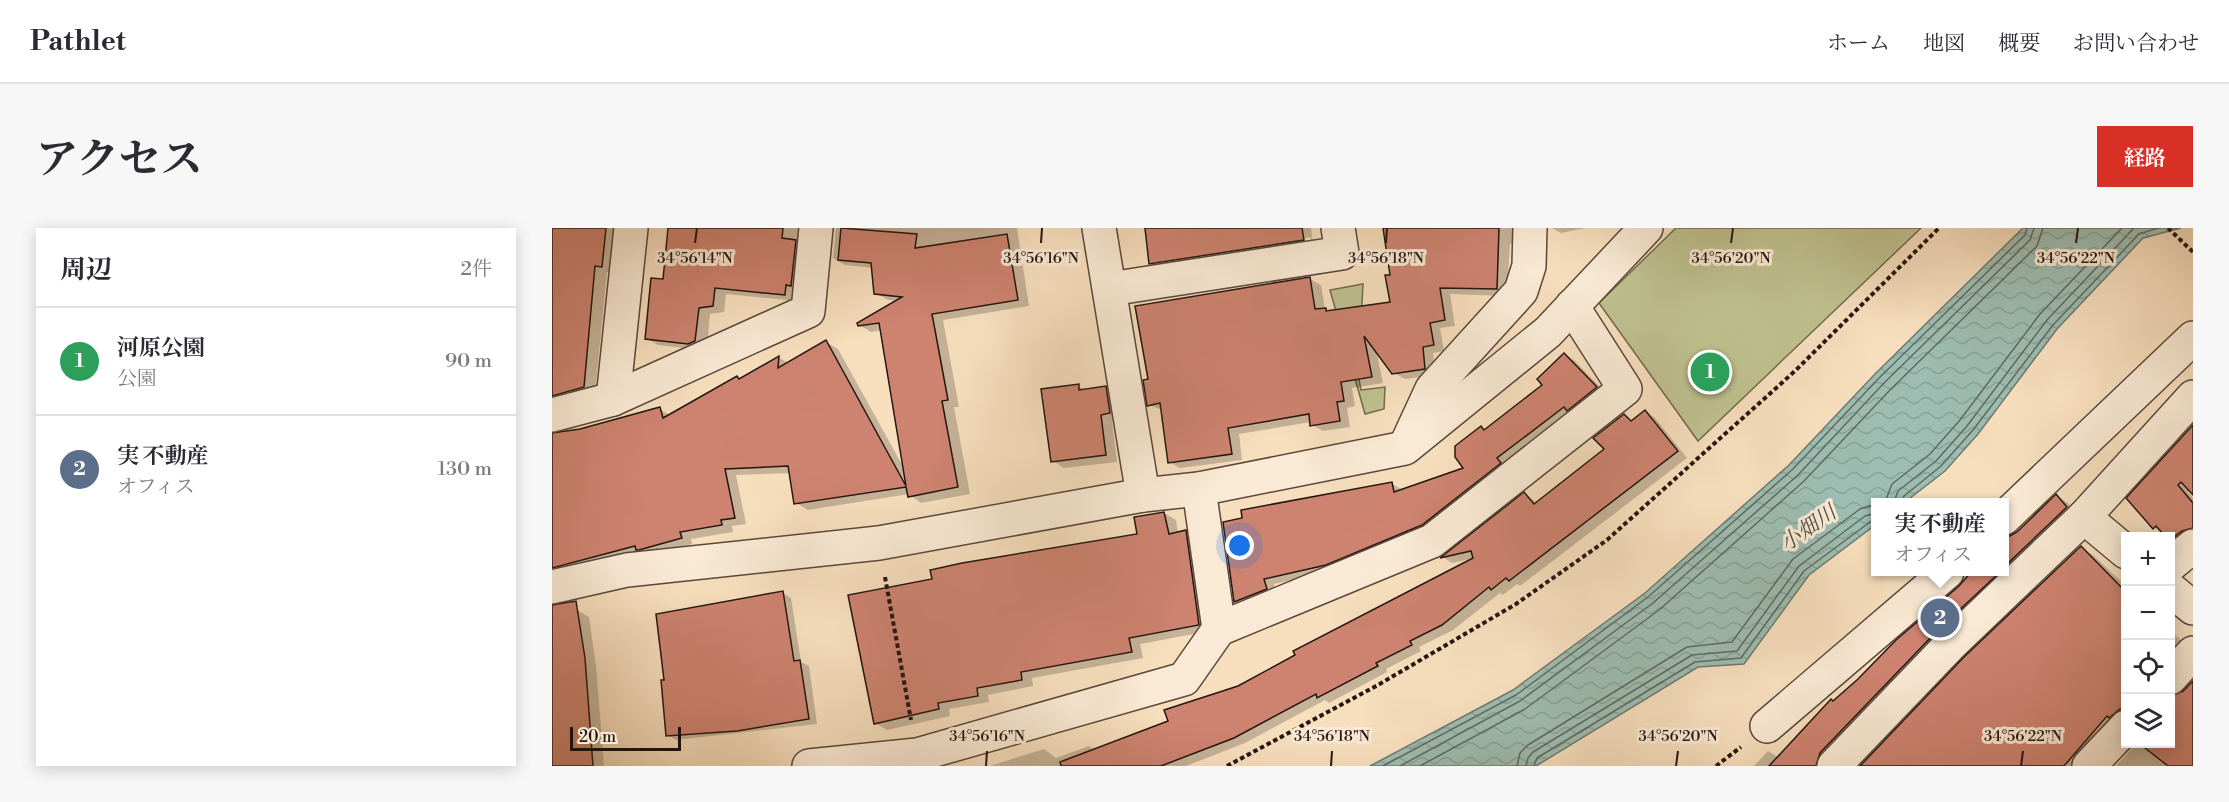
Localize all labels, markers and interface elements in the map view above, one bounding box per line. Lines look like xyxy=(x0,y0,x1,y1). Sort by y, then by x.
text: Pathlet xyxy=(30,24,126,59)
text: ホーム xyxy=(1827,31,1890,57)
text: 地図 xyxy=(1923,31,1965,57)
text: 概要 xyxy=(1998,31,2040,57)
text: お問い合わせ xyxy=(2073,31,2199,57)
button: 経路 xyxy=(2097,126,2193,187)
text: アクセス xyxy=(36,134,203,187)
text: 34°56'14"N xyxy=(657,249,733,268)
text: 34°56'16"N xyxy=(1003,249,1079,268)
text: 34°56'18"N xyxy=(1348,249,1424,268)
text: 34°56'20"N xyxy=(1691,249,1771,268)
text: 34°56'22"N xyxy=(2037,249,2115,268)
text: 周辺 xyxy=(60,254,112,286)
text: 2件 xyxy=(461,257,492,282)
text: 河原公園 xyxy=(117,335,205,362)
text: 1 xyxy=(75,349,84,374)
text: 90 m xyxy=(445,349,492,374)
pin: 1 xyxy=(1690,350,1730,394)
text: 公園 xyxy=(117,367,157,392)
text: 実 不動産 xyxy=(117,443,209,470)
text: 2 xyxy=(73,457,86,482)
text: 130 m xyxy=(437,457,492,482)
text: オフィス xyxy=(117,475,195,500)
popup xyxy=(1871,498,2009,576)
water label: 小畑川 xyxy=(1775,499,1843,558)
text: 実 不動産 xyxy=(1894,511,1986,538)
your location xyxy=(1225,531,1254,560)
map controls xyxy=(2121,532,2175,748)
button: + xyxy=(2121,532,2175,586)
text: オフィス xyxy=(1894,543,1972,568)
button: − xyxy=(2121,586,2175,640)
pin: 2 xyxy=(1920,596,1960,640)
button: locate xyxy=(2121,640,2175,694)
button: layers xyxy=(2121,694,2175,748)
scale bar xyxy=(570,724,681,752)
text: 20 m xyxy=(579,727,616,747)
text: 34°56'16"N xyxy=(949,727,1025,746)
text: 34°56'18"N xyxy=(1294,727,1370,746)
text: 34°56'20"N xyxy=(1638,727,1718,746)
text: 34°56'22"N xyxy=(1984,727,2062,746)

